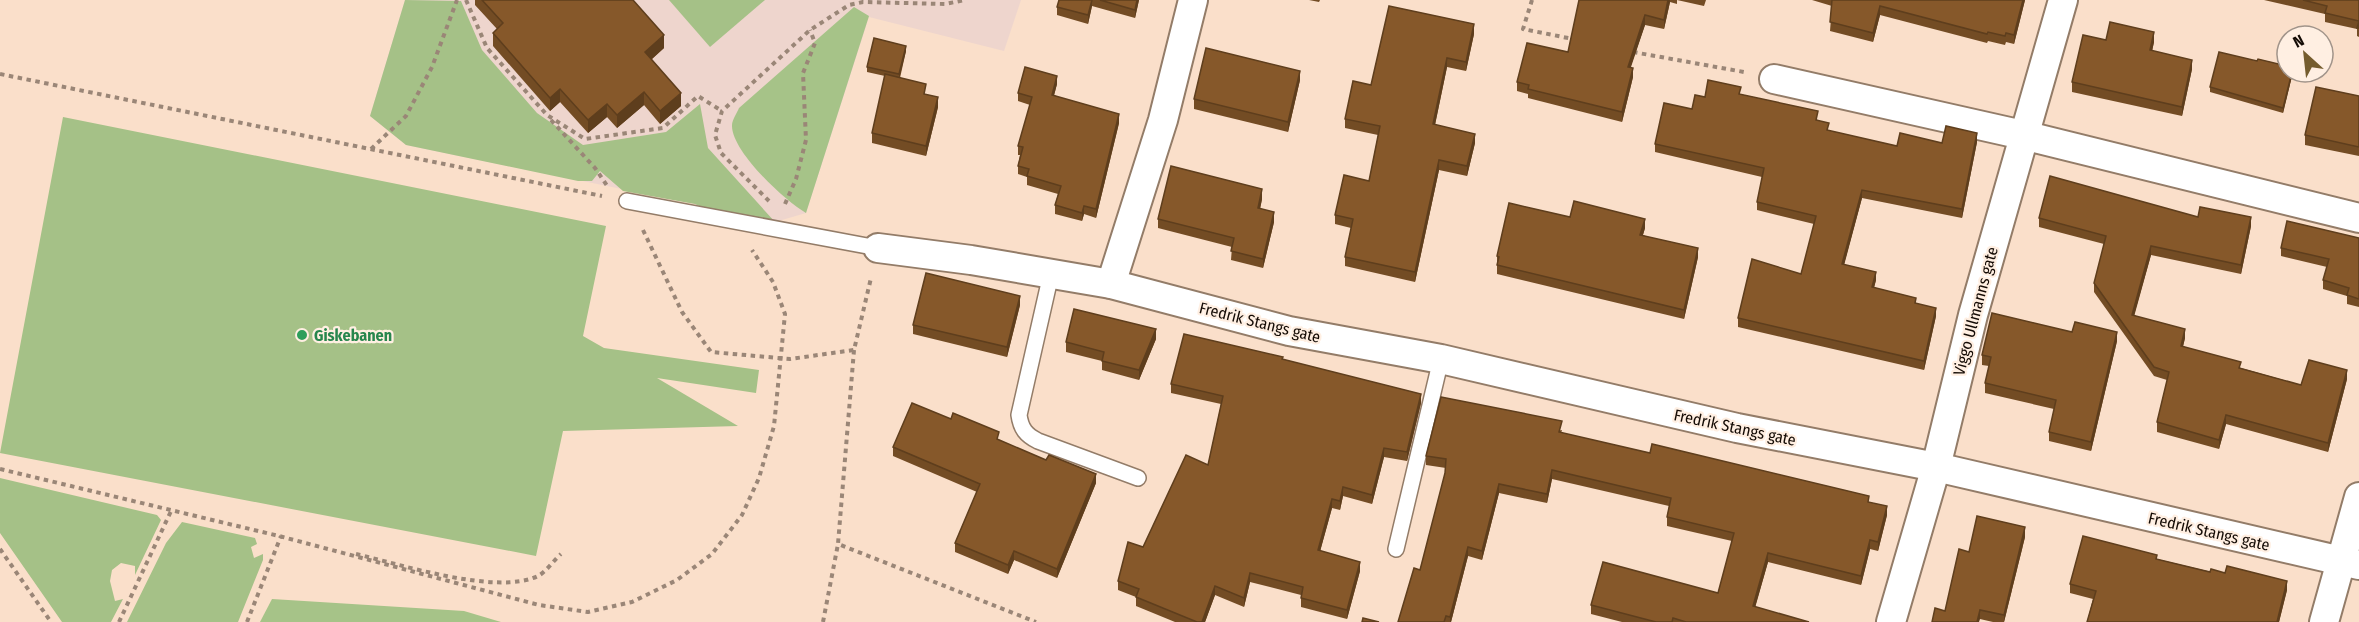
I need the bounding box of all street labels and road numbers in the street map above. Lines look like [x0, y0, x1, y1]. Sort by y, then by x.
street label: Viggo Ullmanns gate [1949, 245, 2002, 378]
street label: Fredrik Stangs gate [1197, 298, 1323, 347]
street label: Fredrik Stangs gate [1672, 405, 1798, 450]
street label: Fredrik Stangs gate [2146, 508, 2272, 555]

